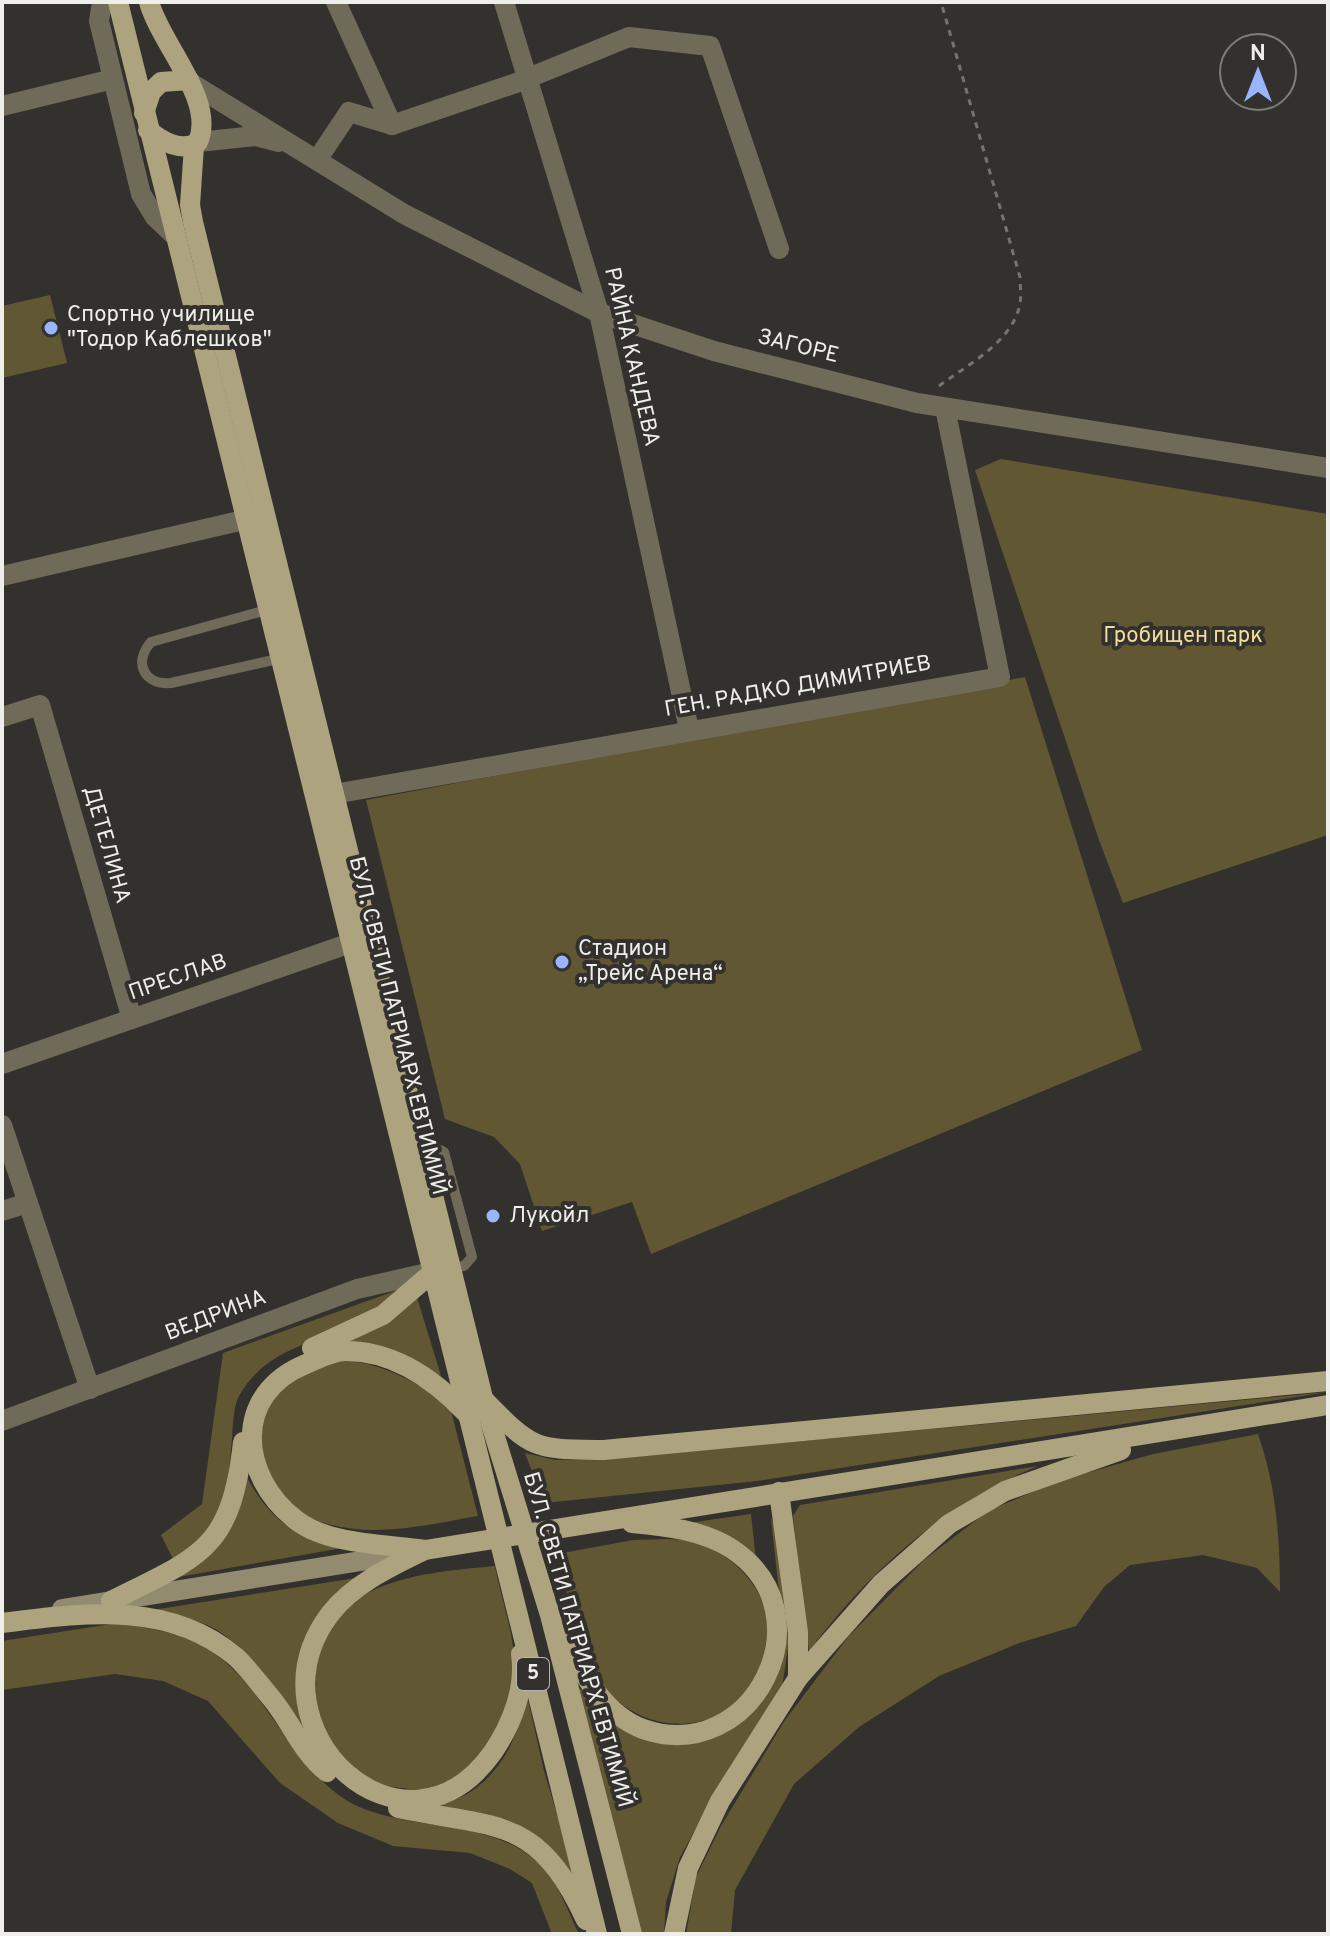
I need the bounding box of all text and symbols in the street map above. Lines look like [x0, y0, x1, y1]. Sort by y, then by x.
north arrow [1218, 32, 1298, 112]
text: N [1250, 41, 1266, 68]
street label: РАЙНА КАНДЕВА [597, 264, 668, 449]
place label: Спортно училище "Тодор Каблешков" [67, 302, 272, 354]
marker: Спортно училище "Тодор Каблешков" [42, 319, 60, 337]
street label: ЗАГОРЕ [755, 324, 841, 370]
park label: Гробищен парк [1103, 623, 1263, 650]
street label: ГЕН. РАДКО ДИМИТРИЕВ [663, 650, 933, 724]
street label: ДЕТЕЛИНА [76, 783, 136, 907]
street label: БУЛ. СВЕТИ ПАТРИАРХ ЕВТИМИЙ [342, 853, 455, 1198]
place label: Стадион „Трейс Арена“ [578, 936, 723, 988]
street label: ПРЕСЛАВ [125, 949, 231, 1007]
marker: Стадион „Трейс Арена“ [553, 953, 571, 971]
place label: Лукойл [509, 1203, 589, 1230]
marker: Лукойл [484, 1207, 502, 1225]
street label: ВЕДРИНА [162, 1284, 270, 1348]
street label: БУЛ. СВЕТИ ПАТРИАРХ ЕВТИМИЙ [516, 1468, 641, 1811]
road number: 5 [517, 1658, 549, 1690]

